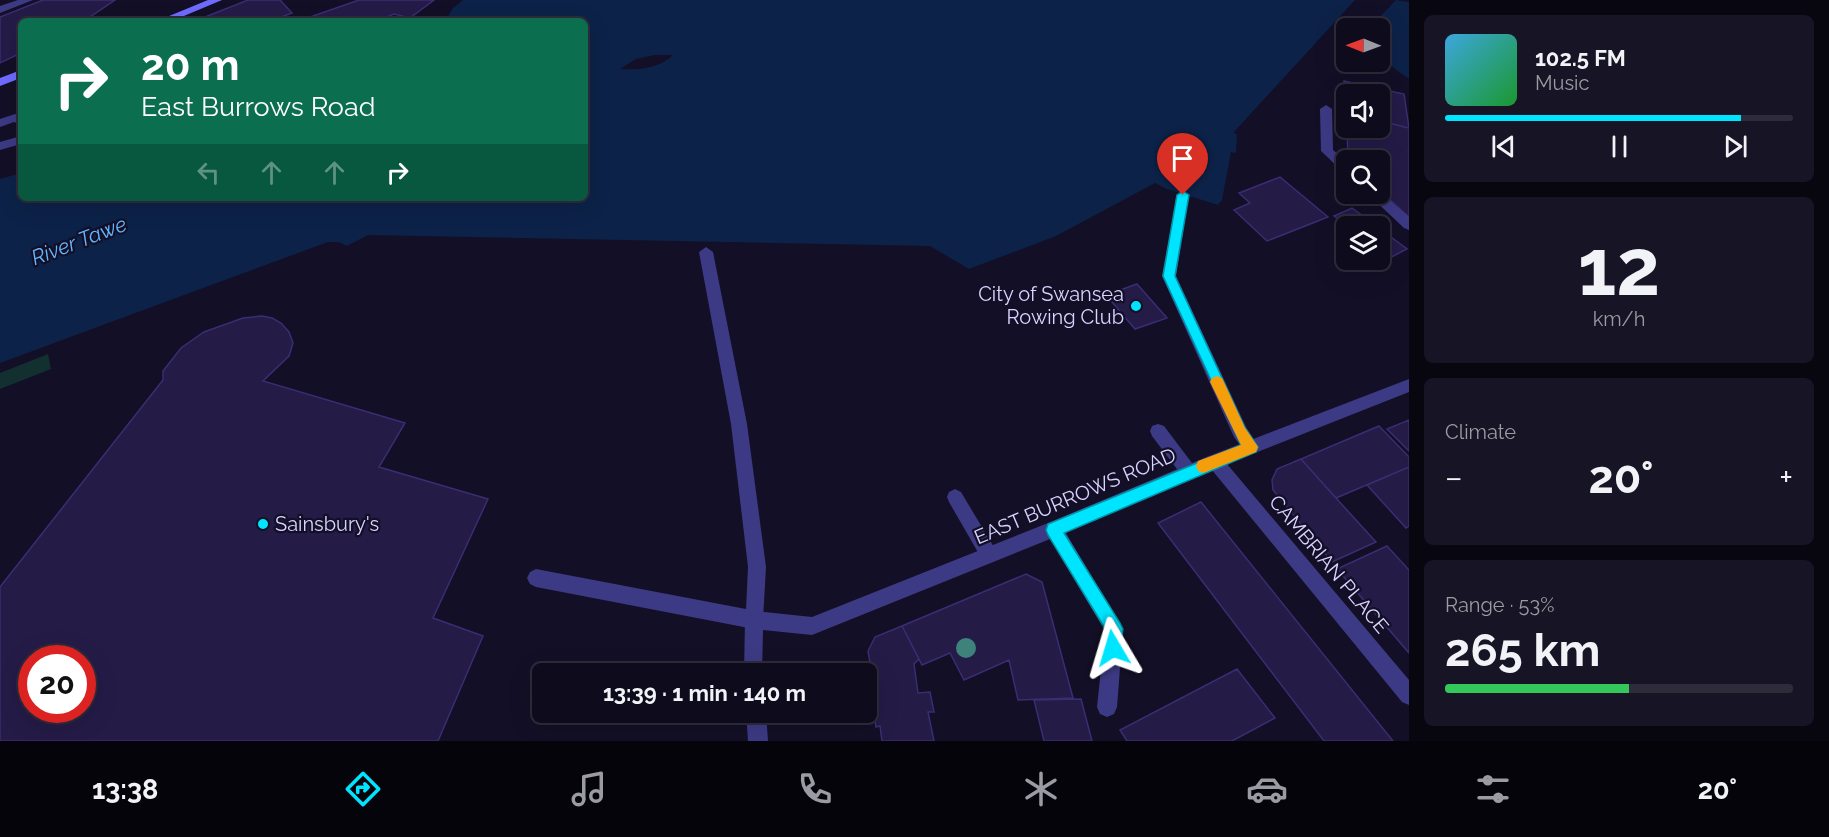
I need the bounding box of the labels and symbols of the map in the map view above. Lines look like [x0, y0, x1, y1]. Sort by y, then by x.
north arrow [1336, 18, 1390, 72]
pin [1157, 133, 1208, 195]
water label: River Tawe [28, 211, 130, 270]
place label: City of Swansea Rowing Club [978, 282, 1124, 329]
marker: City of Swansea Rowing Club [1129, 299, 1143, 313]
street label: EAST BURROWS ROAD [971, 443, 1179, 549]
street label: CAMBRIAN PLACE [1264, 490, 1394, 638]
place label: Sainsbury's [275, 512, 379, 536]
marker: Sainsbury's [256, 517, 270, 531]
position arrow [1081, 616, 1145, 680]
speed limit sign: 20 [18, 645, 96, 723]

